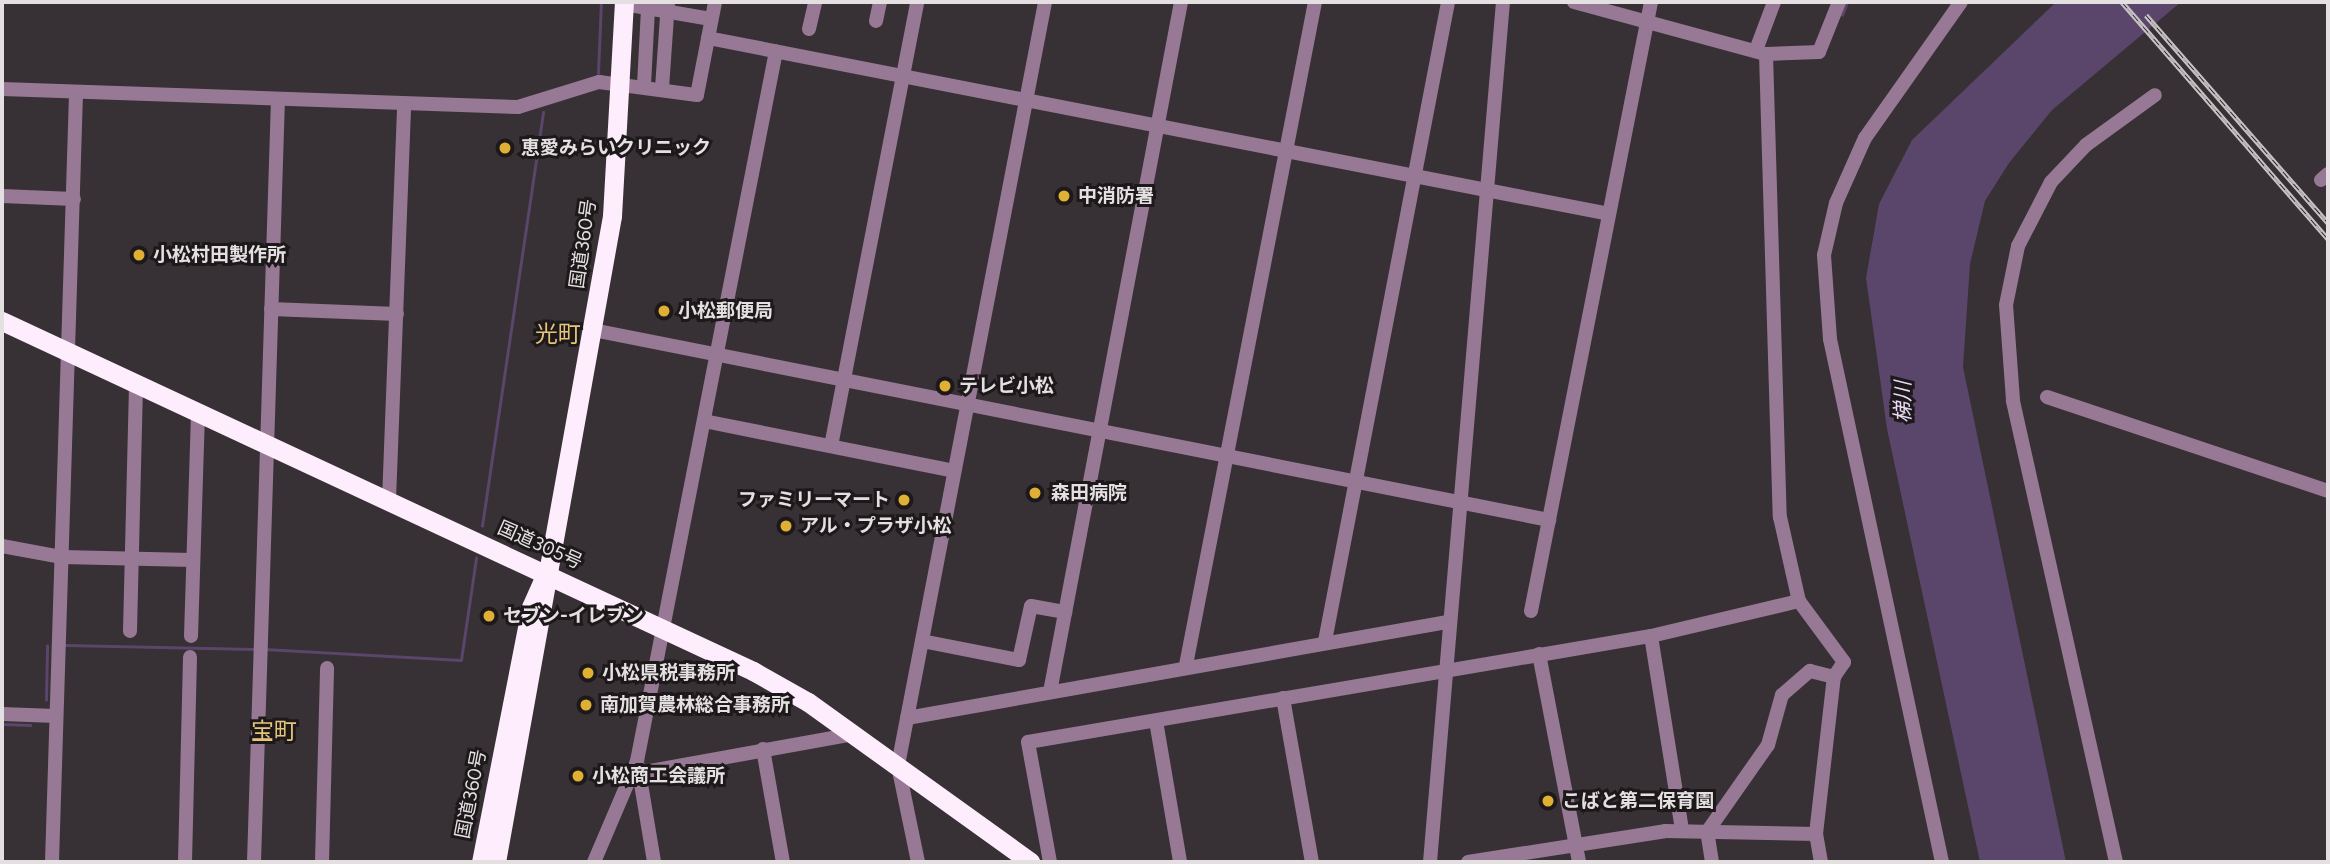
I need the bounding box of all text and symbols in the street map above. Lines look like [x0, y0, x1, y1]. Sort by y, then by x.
place label: 恵愛みらいクリニック [521, 137, 711, 159]
marker: 恵愛みらいクリニック [495, 138, 515, 158]
place label: 中消防署 [1078, 185, 1154, 207]
marker: 中消防署 [1056, 188, 1072, 204]
street label: 国道360号 [565, 198, 601, 290]
place label: 小松村田製作所 [153, 244, 286, 266]
marker: 小松村田製作所 [131, 247, 147, 263]
place label: 小松郵便局 [678, 300, 773, 322]
marker: 小松郵便局 [656, 303, 672, 319]
district label: 光町 [535, 320, 581, 348]
place label: テレビ小松 [959, 375, 1054, 397]
marker: テレビ小松 [937, 378, 953, 394]
water label: 梯川 [1890, 381, 1916, 423]
place label: 森田病院 [1051, 482, 1127, 504]
marker: 森田病院 [1025, 483, 1045, 503]
place label: ファミリーマート [738, 489, 890, 511]
marker: ファミリーマート [896, 492, 912, 508]
place label: アル・プラザ小松 [800, 515, 952, 537]
street label: 国道305号 [494, 516, 586, 574]
marker: アル・プラザ小松 [778, 518, 794, 534]
place label: セブン-イレブン [503, 605, 644, 627]
marker: セブン-イレブン [481, 608, 497, 624]
place label: 小松県税事務所 [602, 662, 735, 684]
marker: 小松県税事務所 [580, 665, 596, 681]
place label: 南加賀農林総合事務所 [600, 694, 790, 716]
marker: 南加賀農林総合事務所 [578, 697, 594, 713]
district label: 宝町 [251, 717, 297, 745]
street label: 国道360号 [451, 748, 491, 840]
place label: 小松商工会議所 [592, 765, 725, 787]
marker: 小松商工会議所 [570, 768, 586, 784]
place label: こばと第二保育園 [1562, 790, 1714, 812]
marker: こばと第二保育園 [1540, 793, 1556, 809]

